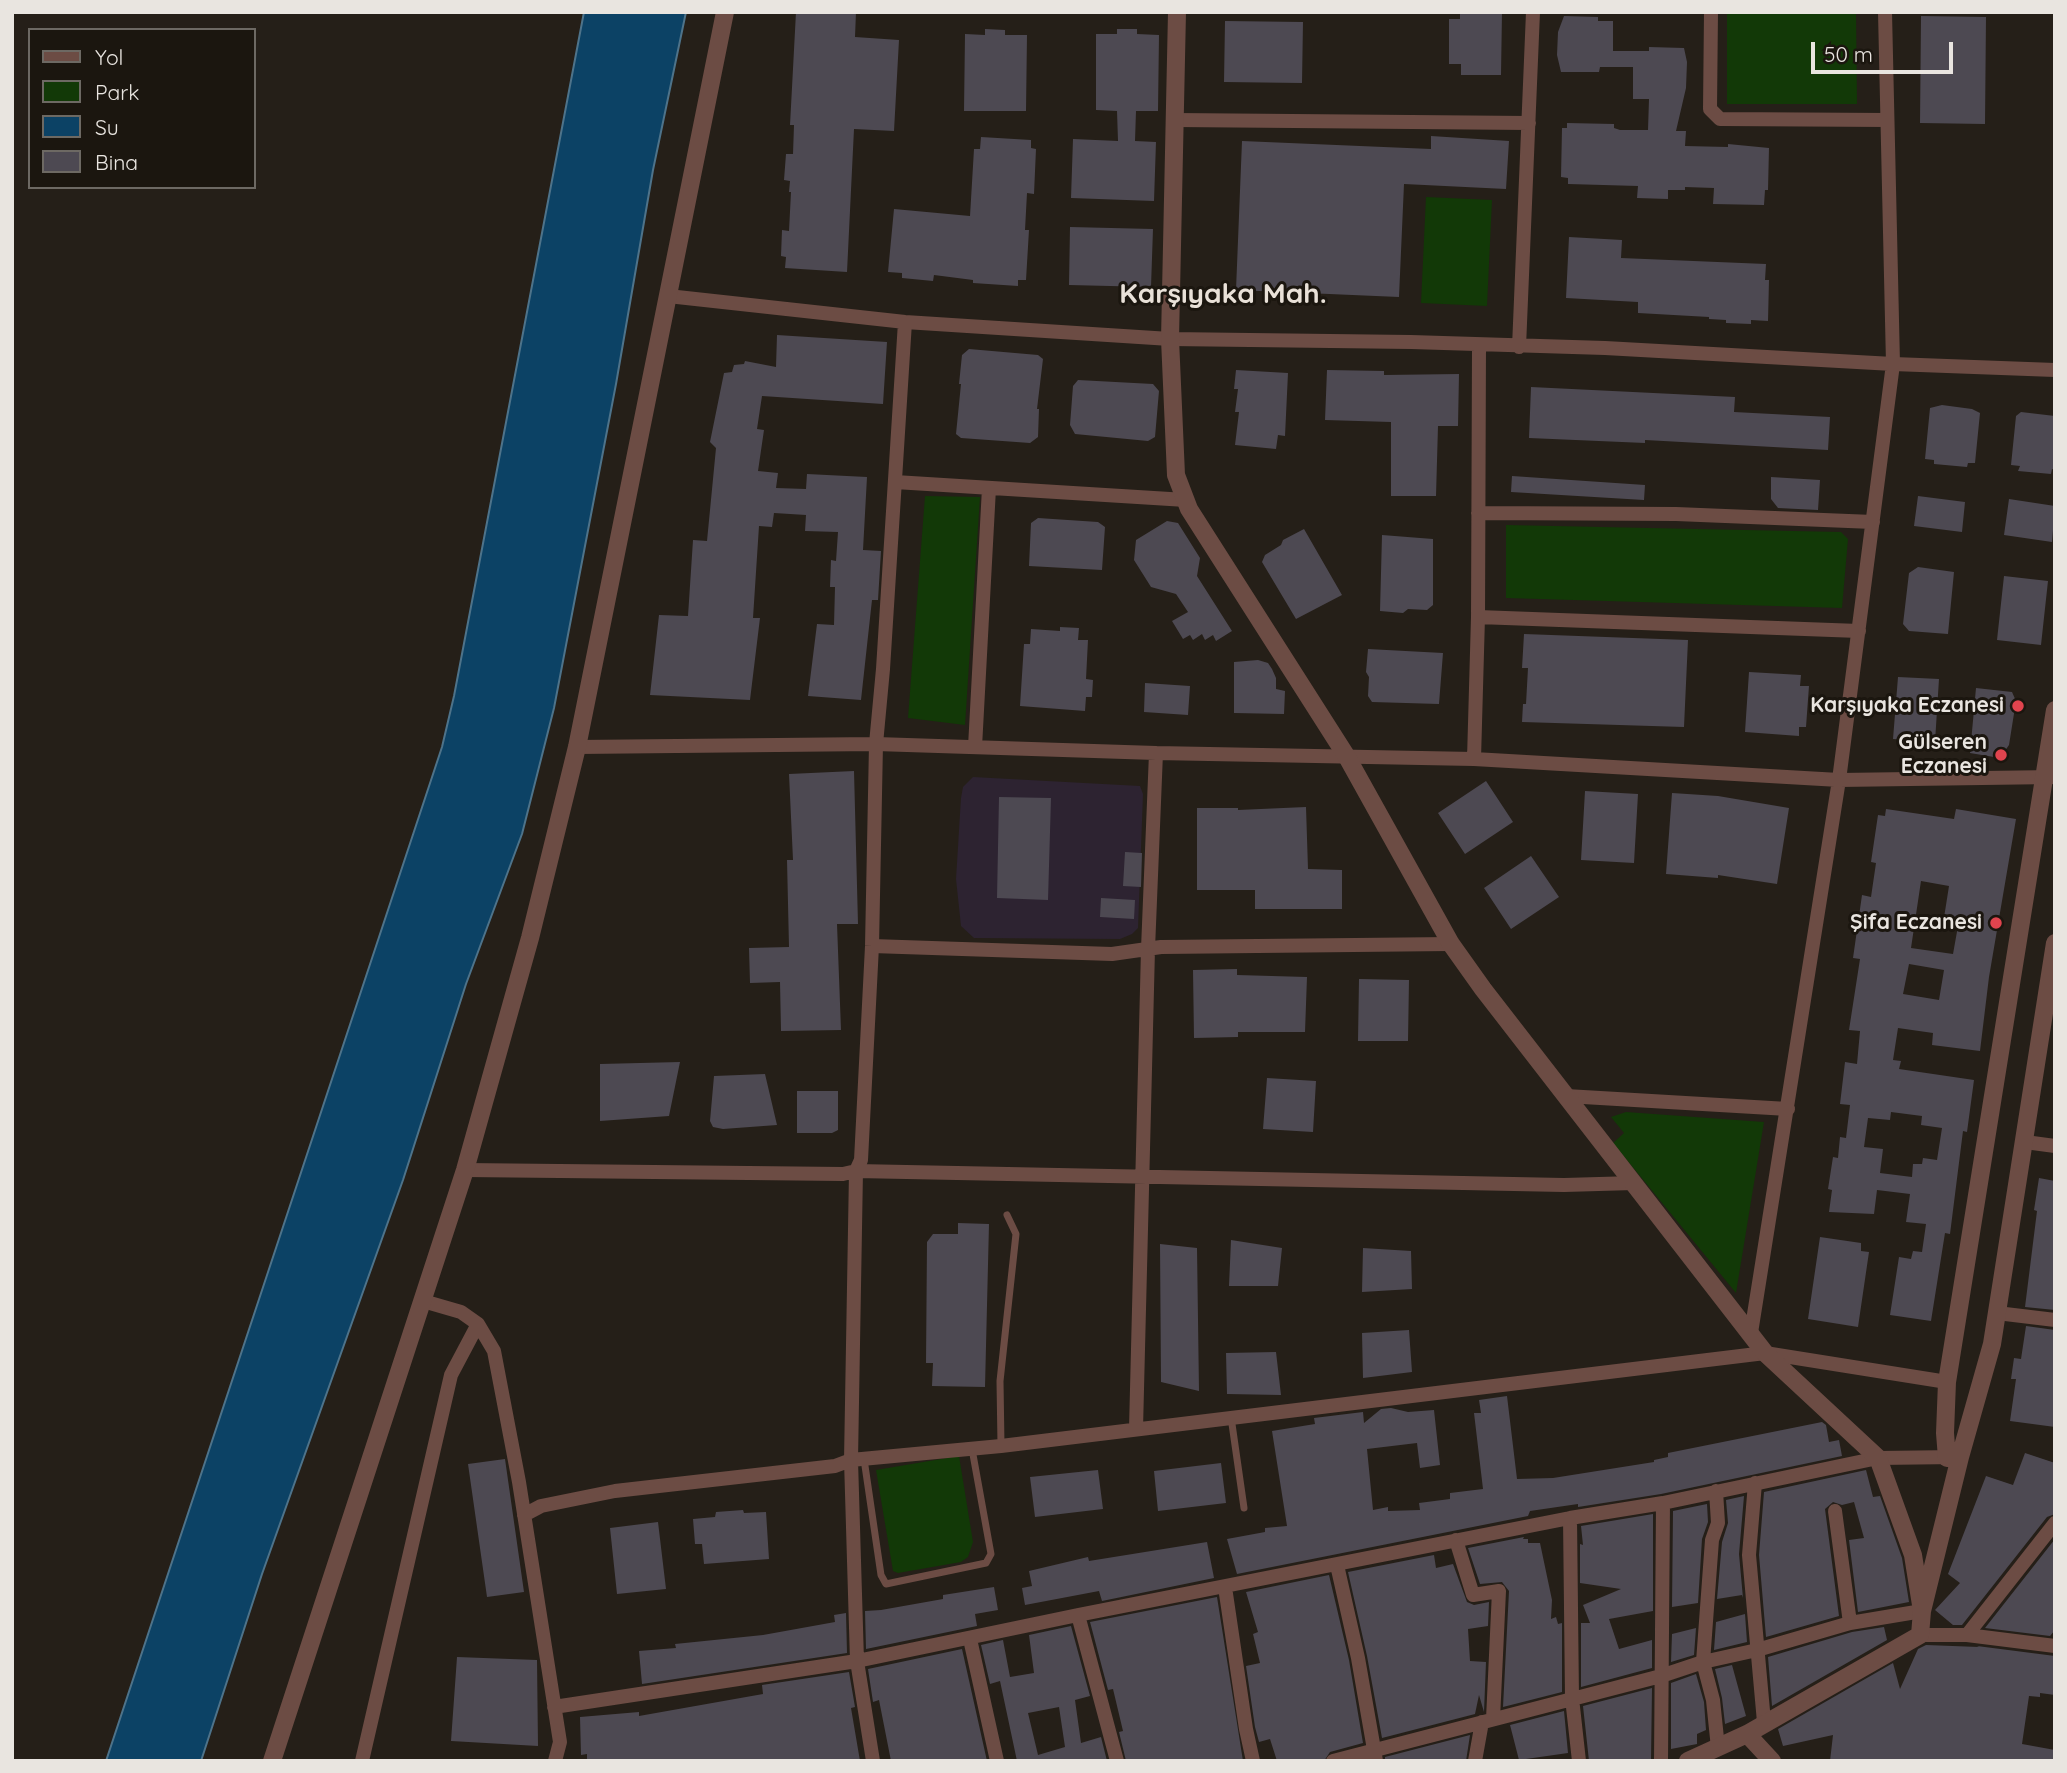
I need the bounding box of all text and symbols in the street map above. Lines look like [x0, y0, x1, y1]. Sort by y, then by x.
legend [28, 28, 256, 189]
scale bar [1815, 28, 1957, 72]
text: 50 m [1824, 41, 1873, 67]
text: Yol [95, 44, 123, 70]
text: Park [95, 79, 139, 105]
text: Su [95, 114, 119, 140]
text: Bina [95, 149, 138, 175]
district label: Karşıyaka Mah. [1119, 278, 1327, 312]
place label: Karşıyaka Eczanesi [1810, 693, 2004, 719]
marker: Karşıyaka Eczanesi [2010, 698, 2026, 714]
place label: Gülseren Eczanesi [1898, 730, 1987, 780]
marker: Gülseren Eczanesi [1993, 747, 2009, 763]
place label: Şifa Eczanesi [1850, 910, 1982, 936]
marker: Şifa Eczanesi [1988, 915, 2004, 931]

